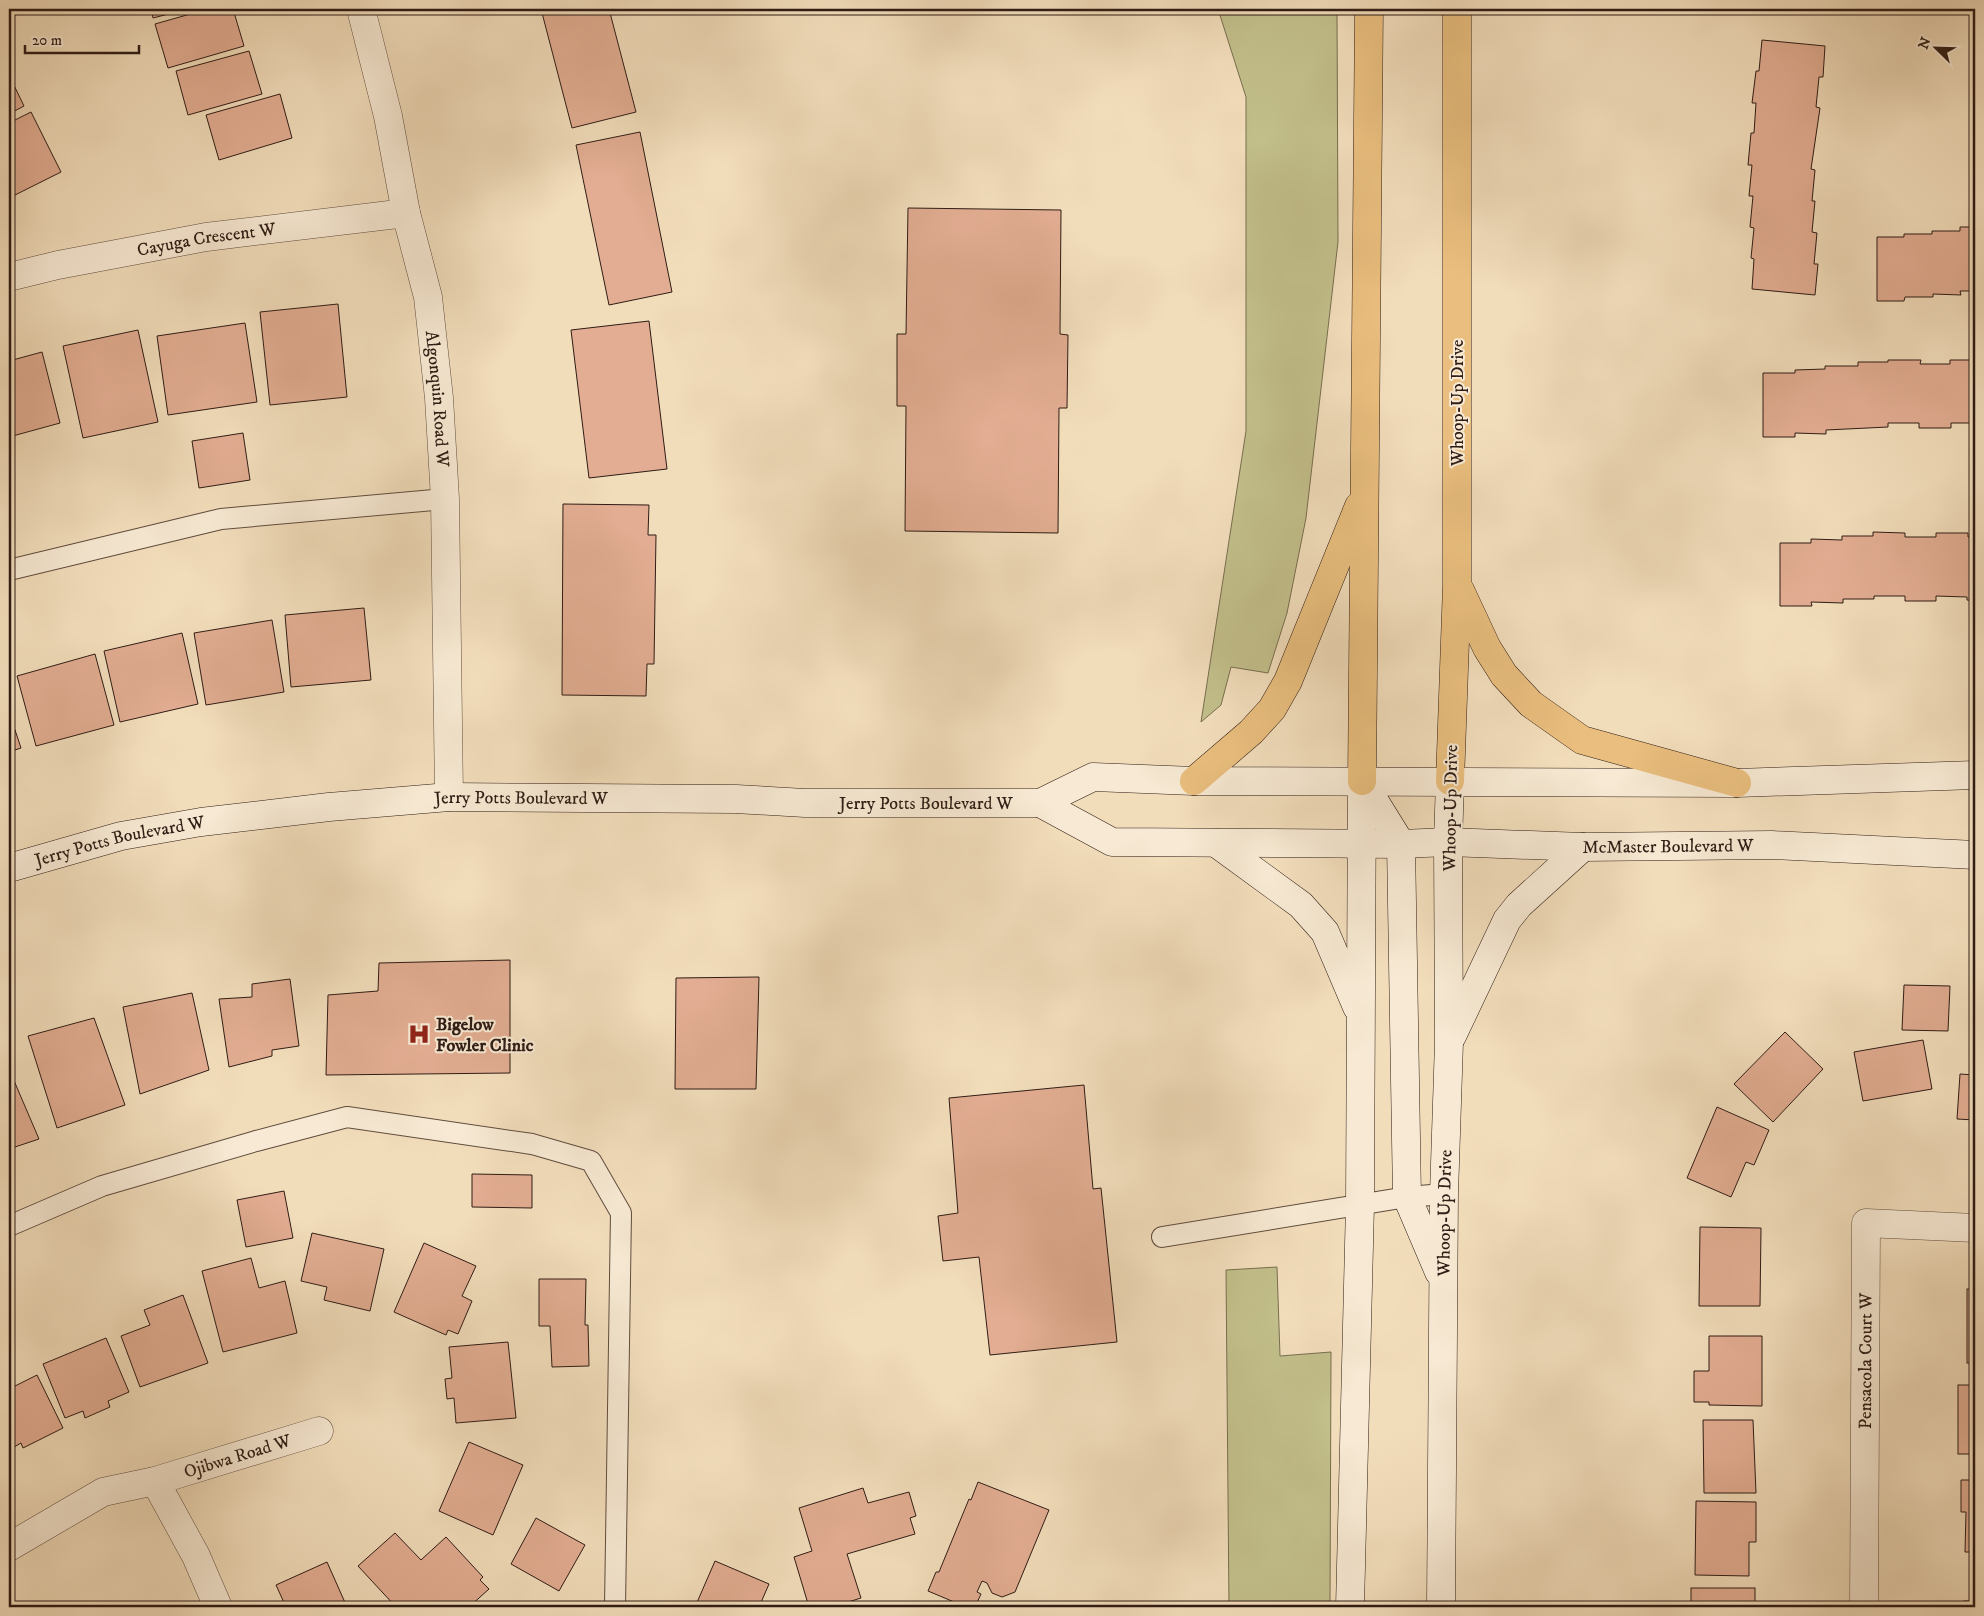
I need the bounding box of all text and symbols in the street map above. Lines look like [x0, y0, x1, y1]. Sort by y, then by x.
scale bar [25, 22, 139, 54]
north arrow [1912, 22, 1962, 72]
text: 20 m [32, 31, 62, 50]
text: N [1914, 34, 1936, 52]
street label: Cayuga Crescent W [135, 219, 277, 262]
street label: Algonquin Road W [420, 329, 453, 468]
street label: Whoop-Up Drive [1447, 340, 1469, 467]
street label: Whoop-Up Drive [1439, 744, 1463, 873]
street label: Jerry Potts Boulevard W [431, 787, 608, 810]
street label: Jerry Potts Boulevard W [837, 793, 1013, 815]
street label: Jerry Potts Boulevard W [30, 812, 207, 873]
street label: McMaster Boulevard W [1582, 835, 1754, 859]
place label: Bigelow Fowler Clinic [436, 1014, 534, 1057]
hospital icon: Bigelow Fowler Clinic [406, 1021, 432, 1047]
street label: Whoop-Up Drive [1433, 1149, 1457, 1278]
street label: Pensacola Court W [1855, 1292, 1878, 1429]
street label: Ojibwa Road W [181, 1430, 294, 1484]

